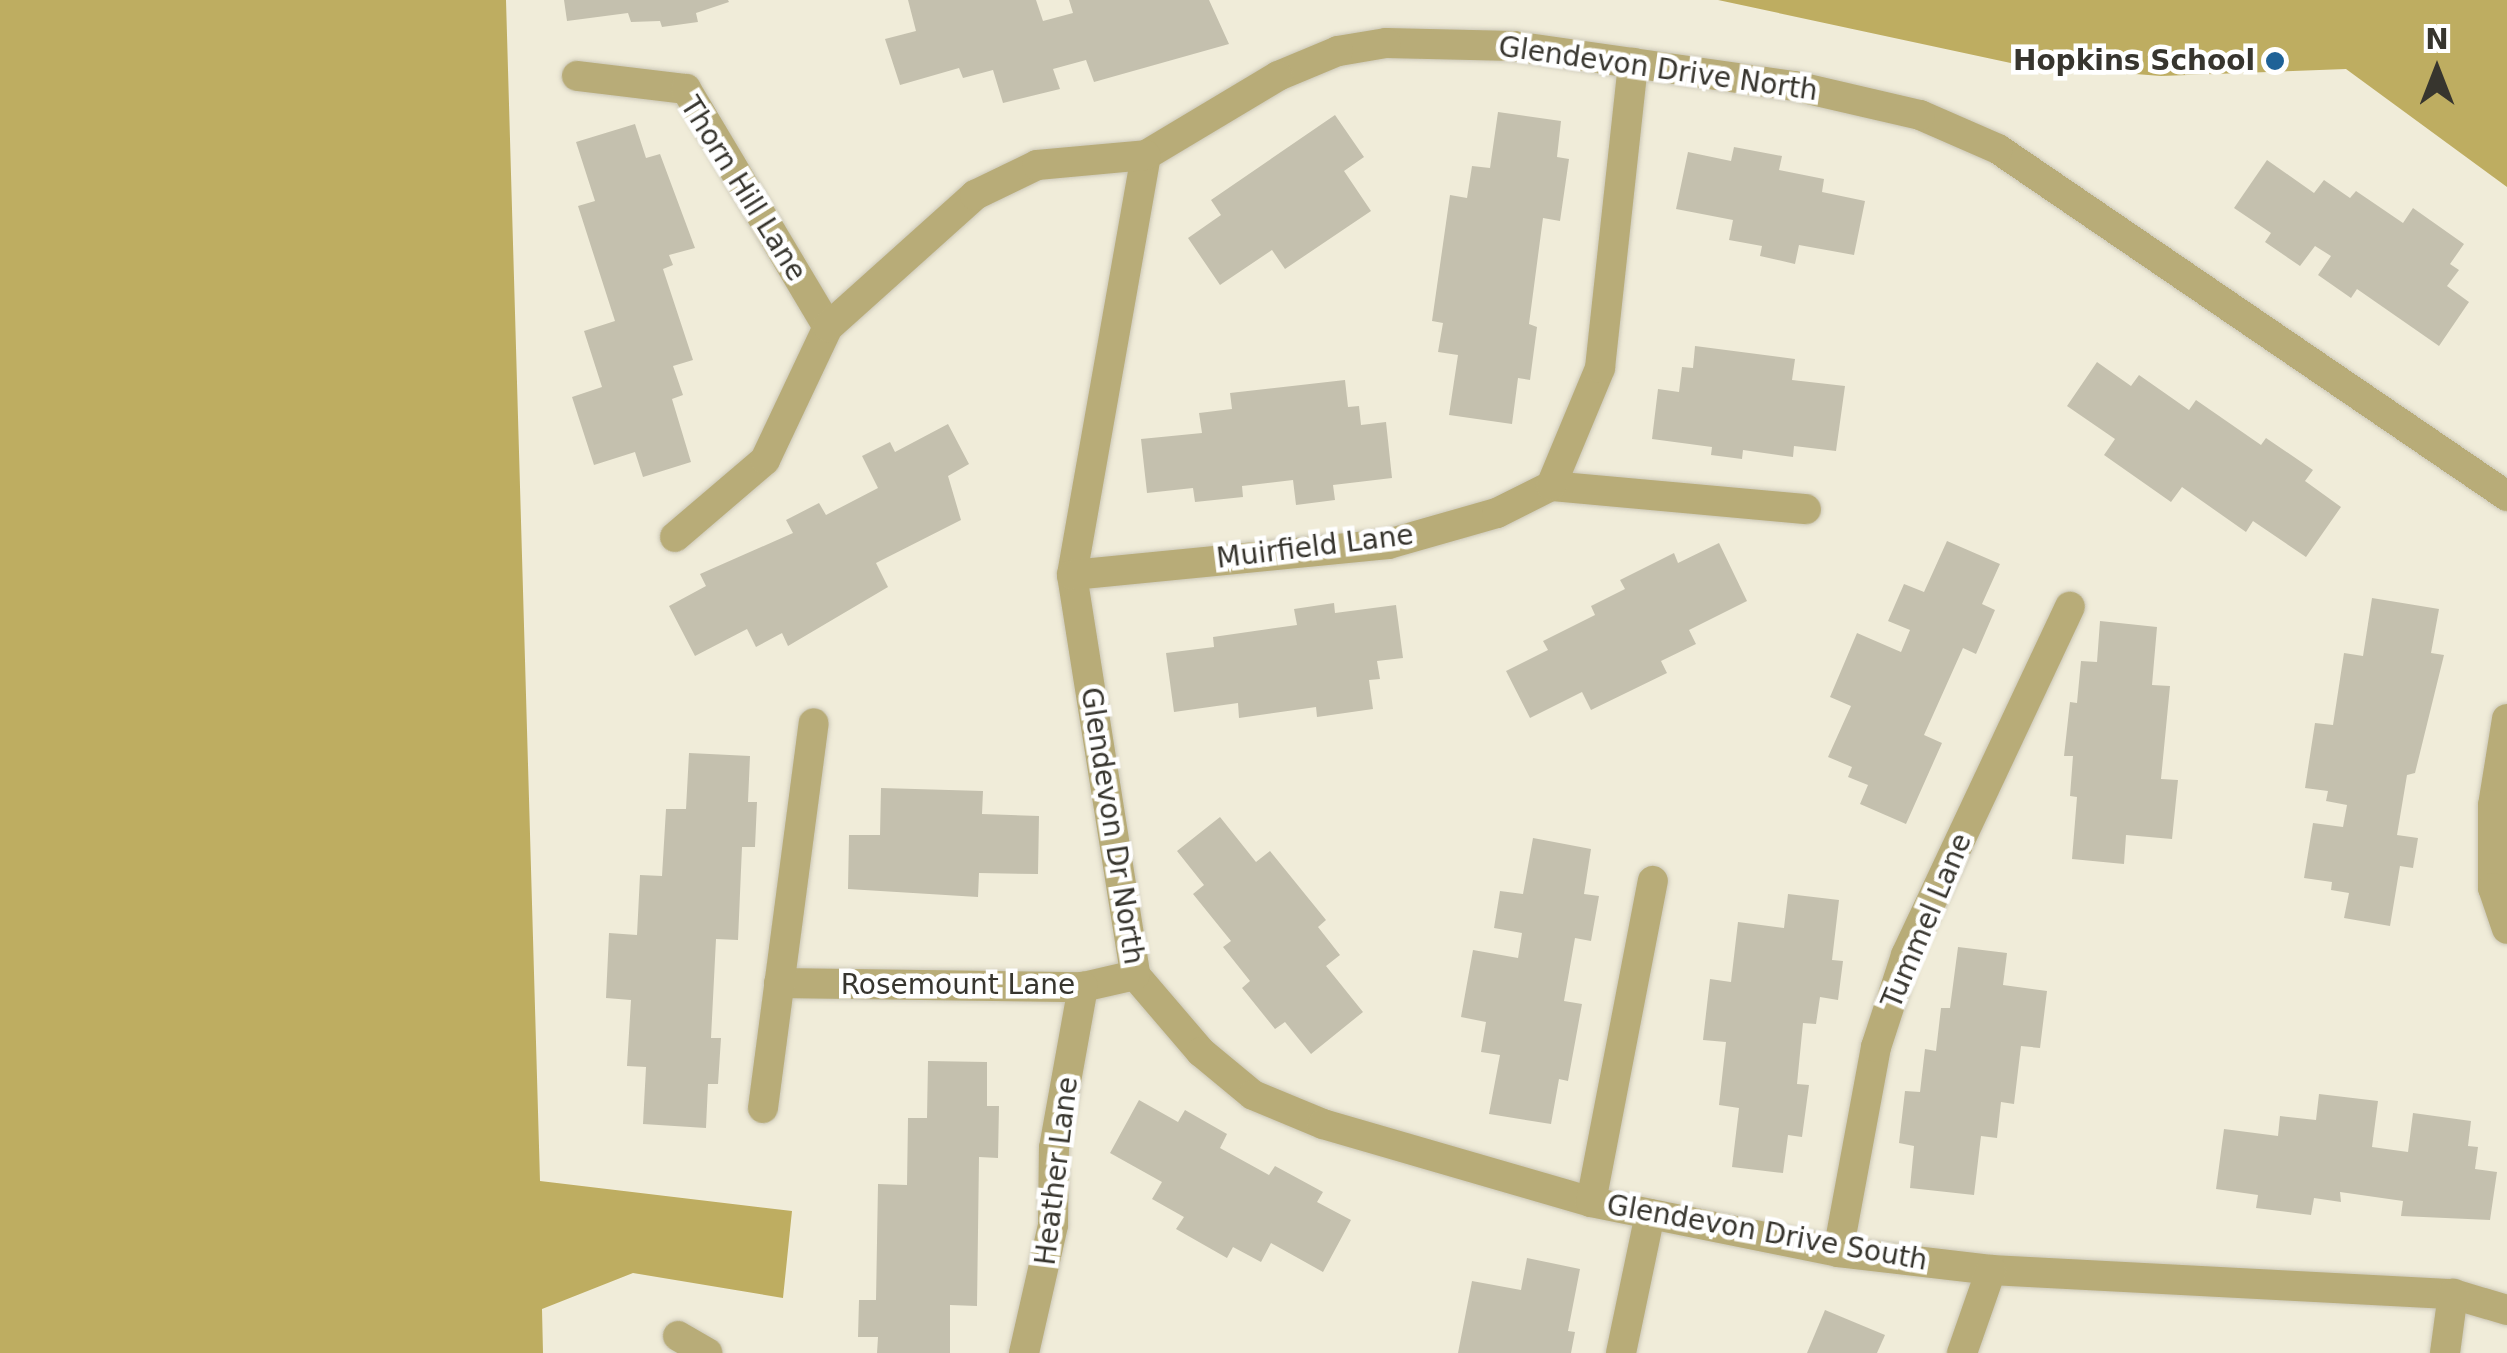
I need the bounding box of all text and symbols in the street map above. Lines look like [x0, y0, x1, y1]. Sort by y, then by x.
north arrow [2387, 20, 2487, 120]
text: N [2425, 23, 2449, 56]
street label: Glendevon Drive North [1496, 30, 1820, 108]
place label: Hopkins School [2013, 44, 2255, 78]
marker: Hopkins School [2264, 50, 2286, 72]
street label: Thorn Hill Lane [673, 91, 813, 287]
street label: Muirfield Lane [1215, 518, 1415, 576]
street label: Glendevon Dr North [1073, 685, 1151, 967]
street label: Tummel Lane [1875, 828, 1979, 1014]
street label: Rosemount Lane [841, 968, 1075, 1002]
street label: Heather Lane [1029, 1075, 1085, 1267]
street label: Glendevon Drive South [1604, 1188, 1930, 1278]

